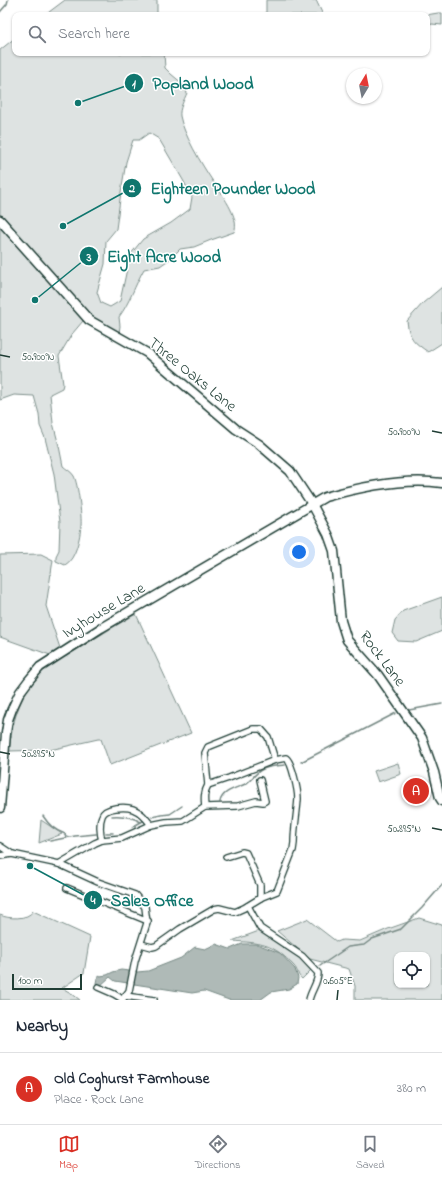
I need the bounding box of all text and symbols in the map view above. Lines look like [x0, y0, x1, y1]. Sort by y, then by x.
search box [12, 12, 430, 56]
icon: search [26, 23, 48, 45]
text: Search here [58, 23, 130, 45]
north arrow [346, 68, 382, 104]
callout: Popland Wood [124, 69, 261, 98]
text: Popland Wood [152, 72, 254, 97]
text: 1 [132, 76, 136, 94]
callout: Eighteen Pounder Wood [122, 174, 323, 203]
text: Eighteen Pounder Wood [151, 177, 316, 204]
text: 2 [128, 180, 135, 198]
callout: Eight Acre Wood [79, 242, 229, 271]
text: Eight Acre Wood [107, 245, 221, 272]
text: 3 [86, 249, 92, 267]
street label: Three Oaks Lane [142, 332, 242, 419]
text: 50.900°N [21, 350, 55, 365]
text: 50.900°N [387, 425, 421, 440]
your location [289, 542, 309, 562]
street label: Ivyhouse Lane [58, 576, 151, 645]
street label: Rock Lane [353, 626, 412, 693]
text: 50.895°N [21, 747, 55, 762]
pin: A [403, 776, 429, 806]
text: 50.895°N [387, 822, 421, 837]
callout: Sales Office [83, 885, 202, 914]
text: Sales Office [111, 889, 195, 914]
text: 4 [90, 892, 96, 910]
map controls [394, 952, 430, 988]
button: locate [394, 952, 430, 988]
scale bar [12, 972, 82, 991]
text: 100 m [18, 973, 42, 989]
text: 0.605°E [323, 974, 353, 989]
text: Nearby [16, 1014, 68, 1039]
text: Old Coghurst Farmhouse [54, 1068, 209, 1090]
text: A [25, 1079, 33, 1098]
text: 380 m [397, 1079, 426, 1098]
text: Place · Rock Lane [54, 1090, 144, 1109]
tab: Map [58, 1133, 80, 1173]
tab: Directions [195, 1133, 240, 1173]
tab: Saved [356, 1133, 384, 1173]

